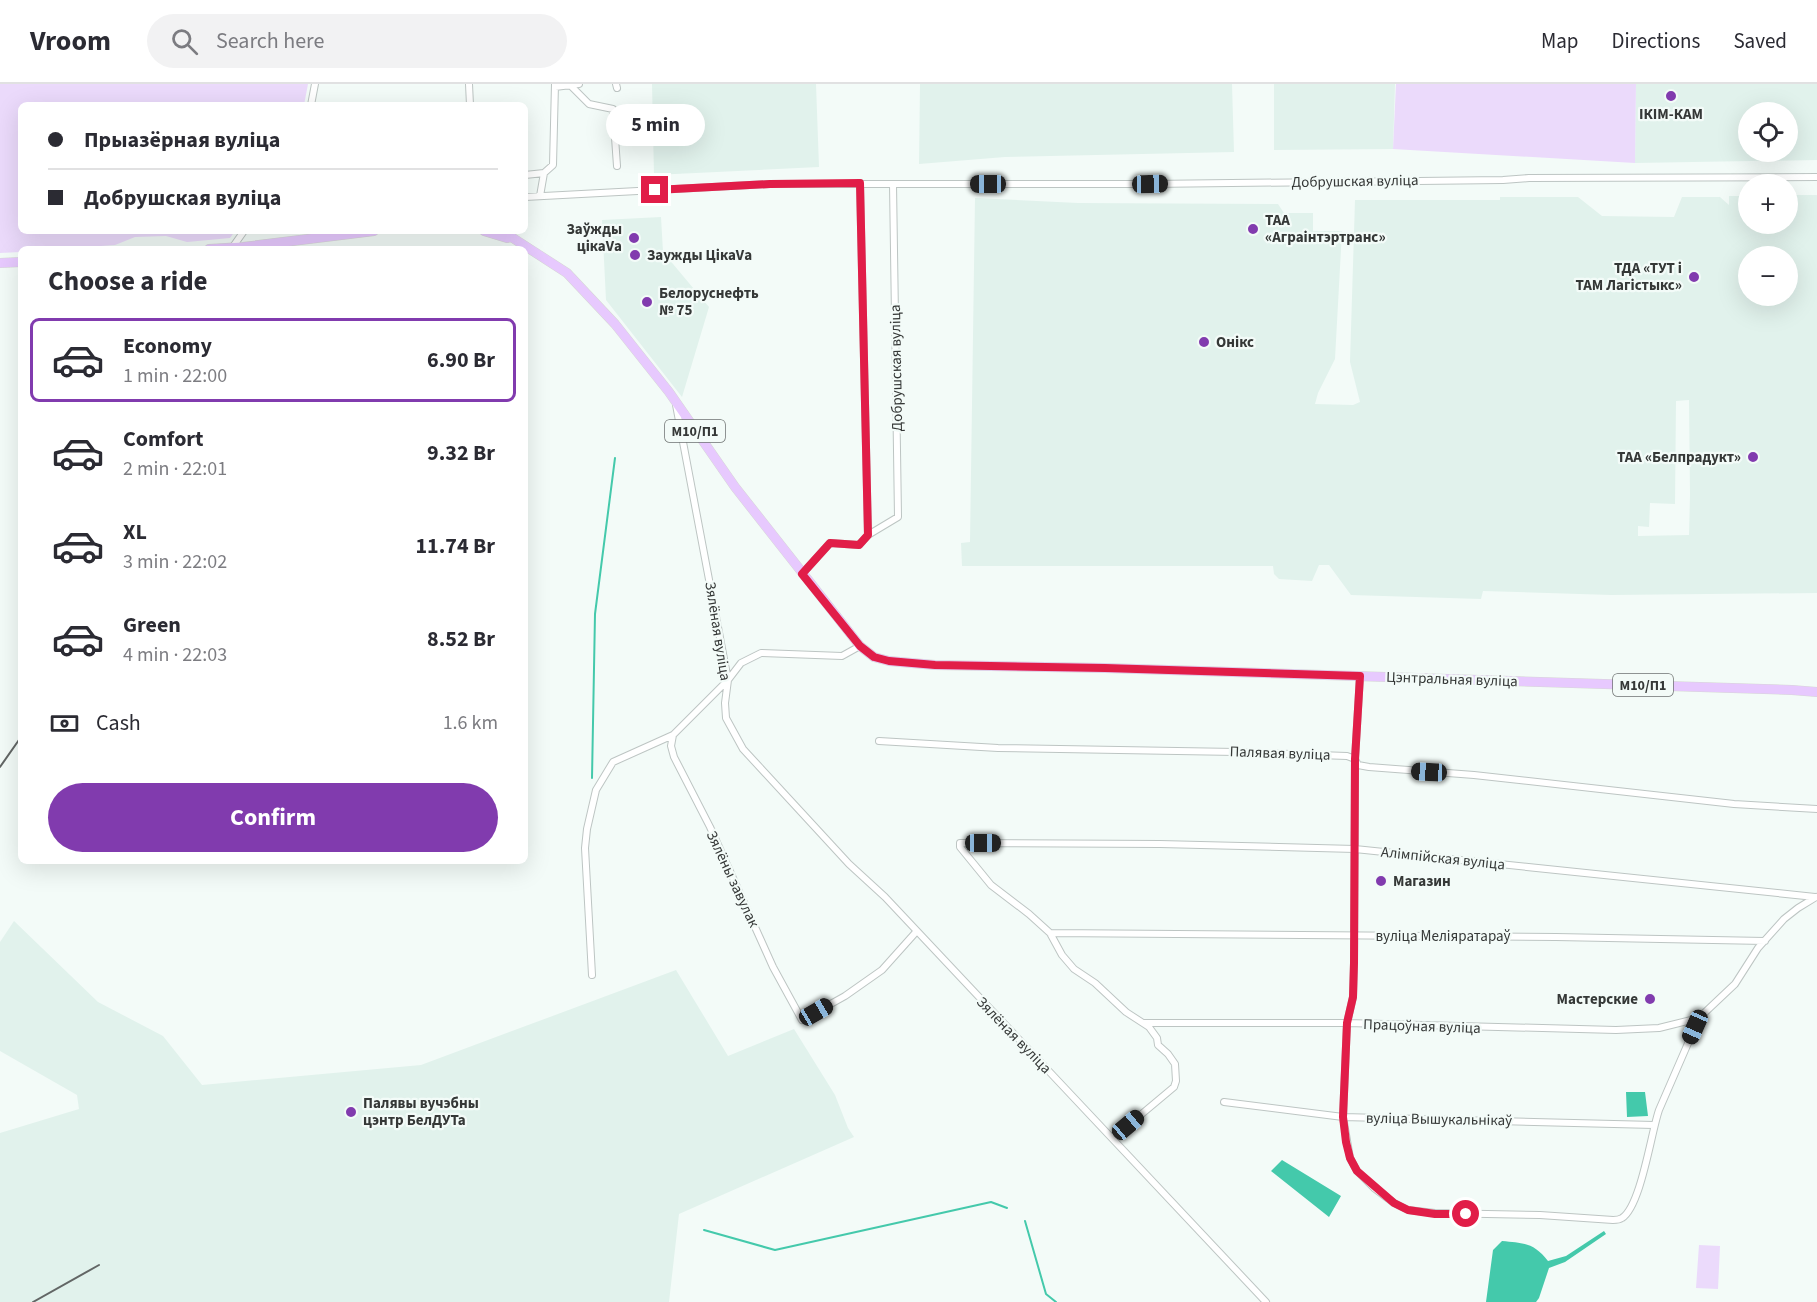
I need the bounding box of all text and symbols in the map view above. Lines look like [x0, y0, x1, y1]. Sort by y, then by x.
search box [147, 14, 567, 68]
text: Vroom [30, 21, 111, 61]
icon: search [168, 25, 201, 58]
text: Search here [216, 25, 324, 57]
text: Map [1541, 26, 1579, 56]
text: Directions [1612, 26, 1700, 56]
text: Saved [1733, 26, 1787, 56]
marker: ІКІМ-КАМ [1664, 89, 1678, 103]
map controls [1738, 102, 1798, 306]
button: locate [1738, 102, 1798, 162]
callout: 5 min [606, 103, 704, 145]
place label: ІКІМ-КАМ [1639, 104, 1703, 125]
text: 5 min [631, 111, 680, 139]
text: Прыазёрная вуліца [84, 124, 280, 156]
street label: Добрушская вуліца [1291, 170, 1419, 193]
button: + [1738, 174, 1798, 234]
car [970, 175, 1006, 193]
car [1132, 175, 1168, 193]
route end [641, 176, 668, 203]
text: Добрушская вуліца [84, 182, 281, 214]
place label: ТАА «Аграінтэртранс» [1265, 210, 1386, 248]
place label: Заўжды цікаVа [567, 219, 622, 257]
marker: ТАА «Аграінтэртранс» [1246, 222, 1260, 236]
marker: Заўжды цікаVа [627, 231, 641, 245]
place label: Заужды ЦікаVа [647, 245, 752, 266]
button: − [1738, 246, 1798, 306]
marker: Заужды ЦікаVа [628, 248, 642, 262]
place label: ТДА «ТУТ і ТАМ Лагістыкс» [1576, 258, 1682, 296]
text: Choose a ride [48, 262, 208, 301]
marker: ТДА «ТУТ і ТАМ Лагістыкс» [1687, 270, 1701, 284]
place label: Белоруснефть № 75 [659, 283, 759, 321]
marker: Белоруснефть № 75 [640, 295, 654, 309]
street label: Добрушская вуліца [885, 304, 908, 432]
text: Economy [123, 330, 212, 362]
place label: Онікс [1216, 332, 1254, 353]
icon: car [51, 333, 105, 387]
marker: Онікс [1197, 335, 1211, 349]
text: 6.90 Br [427, 344, 495, 376]
text: 1 min · 22:00 [123, 362, 227, 390]
road number: М10/П1 [665, 420, 725, 442]
text: Comfort [123, 423, 204, 455]
icon: car [51, 426, 105, 480]
text: 9.32 Br [427, 437, 495, 469]
place label: ТАА «Белпрадукт» [1617, 447, 1741, 468]
marker: ТАА «Белпрадукт» [1746, 450, 1760, 464]
text: 2 min · 22:01 [123, 455, 227, 483]
text: XL [123, 516, 147, 548]
icon: car [51, 519, 105, 573]
text: 11.74 Br [415, 530, 495, 562]
text: 3 min · 22:02 [123, 548, 227, 576]
street label: Зялёная вуліца [699, 580, 736, 682]
text: Green [123, 609, 181, 641]
icon: car [51, 612, 105, 666]
text: 8.52 Br [427, 623, 495, 655]
text: 4 min · 22:03 [123, 641, 227, 669]
street label: Цэнтральная вуліца [1386, 667, 1518, 692]
road number: М10/П1 [1613, 674, 1673, 696]
icon: cash [48, 707, 81, 740]
text: Cash [96, 707, 141, 739]
text: 1.6 km [443, 709, 498, 737]
street label: Палявая вуліца [1229, 741, 1331, 766]
car [1411, 762, 1447, 782]
button: Confirm [48, 783, 498, 852]
street label: Зялёны завулак [701, 827, 764, 932]
car [965, 834, 1001, 852]
street label: Алімпійская вуліца [1380, 842, 1506, 875]
place label: Магазин [1393, 871, 1451, 892]
marker: Магазин [1374, 874, 1388, 888]
street label: вуліца Меліяратараў [1375, 926, 1511, 947]
place label: Мастерские [1557, 989, 1638, 1010]
street label: Зялёная вуліца [971, 992, 1056, 1079]
marker: Мастерские [1643, 992, 1657, 1006]
car [796, 995, 836, 1029]
car [1679, 1007, 1711, 1047]
street label: Працоўная вуліца [1363, 1014, 1481, 1039]
place label: Палявы вучэбны цэнтр БелДУТа [363, 1093, 479, 1131]
marker: Палявы вучэбны цэнтр БелДУТа [344, 1105, 358, 1119]
car [1108, 1107, 1148, 1143]
street label: вуліца Вышукальнікаў [1366, 1108, 1512, 1131]
route start [1452, 1200, 1479, 1227]

